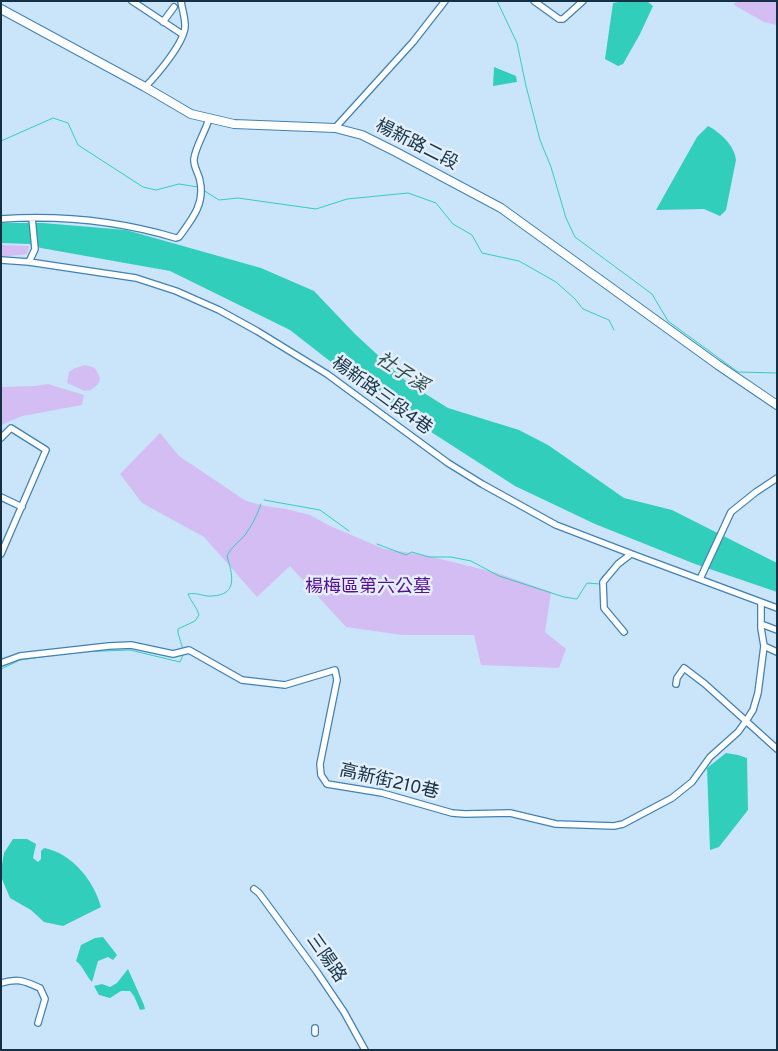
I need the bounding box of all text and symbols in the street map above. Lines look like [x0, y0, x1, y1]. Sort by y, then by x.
street label: 楊新路二段 [371, 116, 461, 176]
water label: 社子溪 [371, 349, 431, 399]
street label: 楊新路三段4巷 [326, 353, 436, 441]
park label: 楊梅區第六公墓 [305, 577, 431, 599]
street label: 高新街210巷 [337, 761, 441, 805]
street label: 三陽路 [301, 931, 349, 987]

